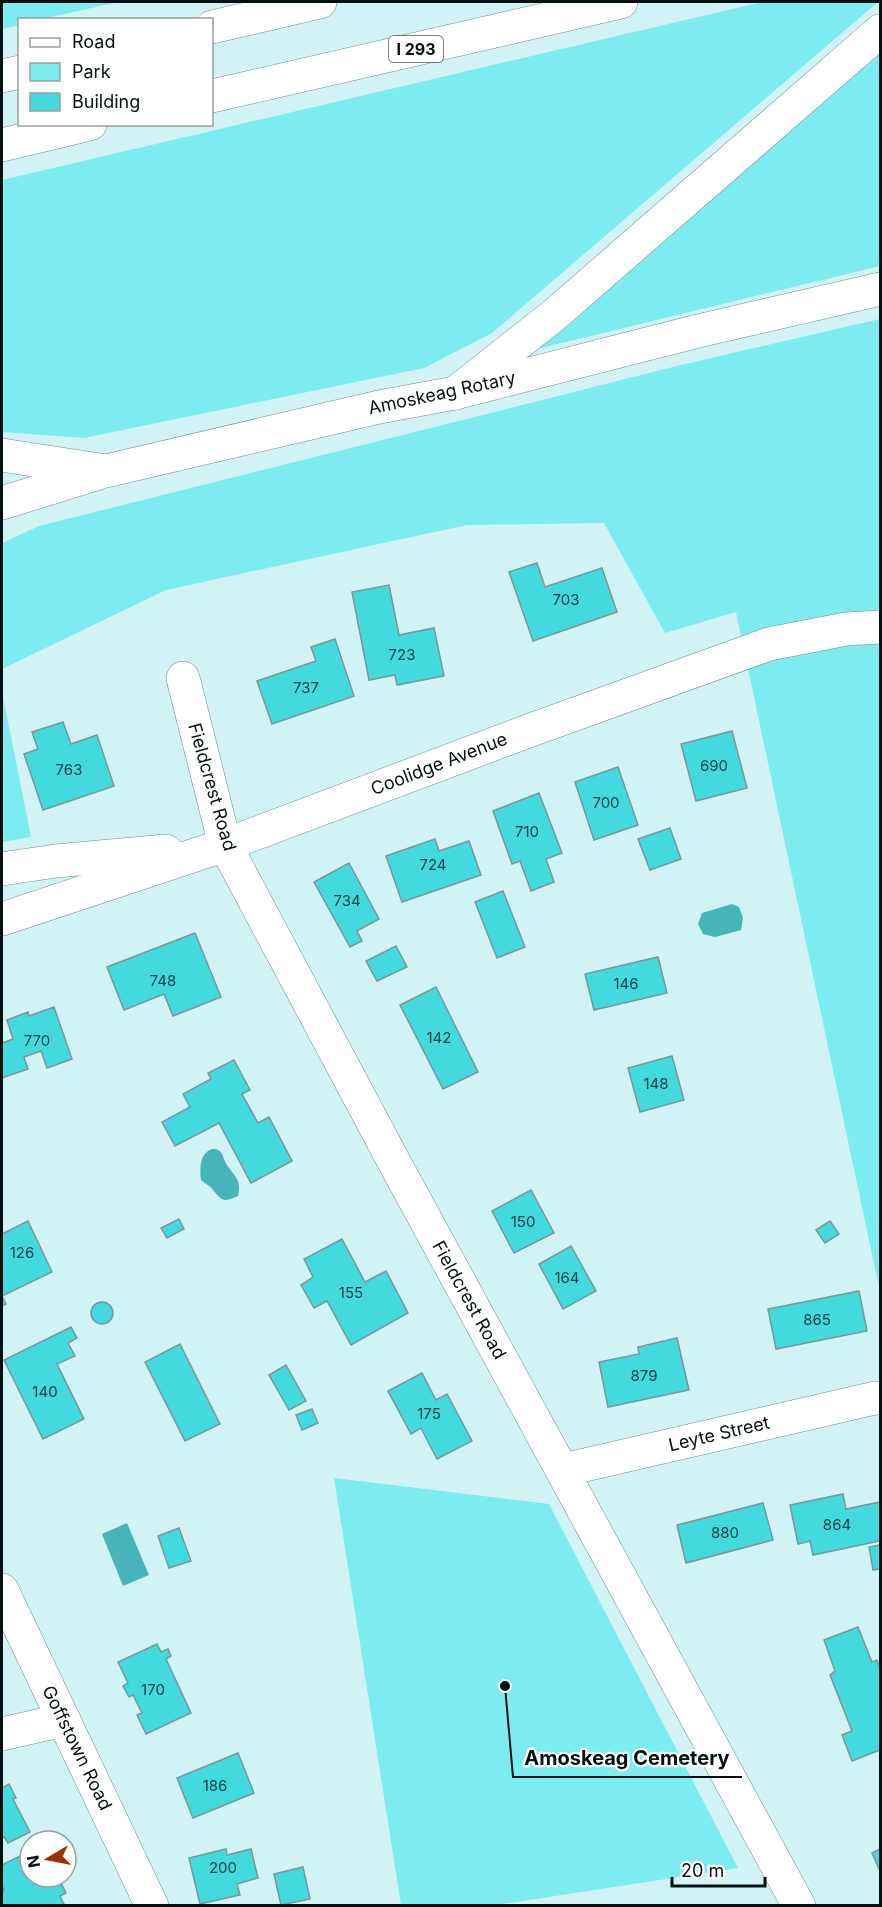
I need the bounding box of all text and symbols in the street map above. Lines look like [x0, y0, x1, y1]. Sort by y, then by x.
legend [18, 18, 213, 126]
text: Road [72, 31, 115, 52]
road number: I 293 [389, 36, 443, 62]
text: Park [72, 61, 111, 82]
text: Building [72, 91, 140, 112]
street label: Amoskeag Rotary [366, 367, 518, 418]
house number: 703 [553, 590, 579, 609]
house number: 723 [389, 645, 415, 664]
house number: 737 [293, 678, 319, 697]
street label: Fieldcrest Road [184, 721, 241, 853]
street label: Coolidge Avenue [368, 728, 510, 799]
house number: 690 [700, 756, 728, 775]
house number: 763 [56, 760, 82, 779]
house number: 700 [592, 793, 620, 812]
house number: 710 [515, 822, 539, 841]
house number: 724 [419, 855, 447, 874]
house number: 734 [333, 891, 361, 910]
house number: 748 [150, 971, 176, 990]
house number: 146 [613, 974, 639, 993]
house number: 142 [427, 1028, 451, 1047]
house number: 770 [24, 1031, 50, 1050]
house number: 148 [643, 1074, 669, 1093]
house number: 150 [511, 1212, 535, 1231]
street label: Fieldcrest Road [428, 1237, 511, 1363]
house number: 126 [10, 1243, 34, 1262]
house number: 164 [554, 1268, 580, 1287]
house number: 155 [339, 1283, 363, 1302]
house number: 865 [803, 1310, 831, 1329]
house number: 879 [631, 1366, 657, 1385]
house number: 140 [32, 1382, 58, 1401]
house number: 175 [417, 1404, 441, 1423]
street label: Leyte Street [666, 1412, 771, 1455]
house number: 864 [823, 1515, 851, 1534]
house number: 880 [711, 1523, 739, 1542]
house number: 170 [141, 1680, 165, 1699]
street label: Goffstown Road [38, 1682, 117, 1813]
callout: Amoskeag Cemetery [513, 1739, 742, 1777]
text: Amoskeag Cemetery [524, 1746, 730, 1770]
house number: 186 [203, 1776, 227, 1795]
north arrow [18, 1829, 78, 1889]
scale bar [672, 1850, 765, 1888]
text: N [22, 1854, 44, 1869]
house number: 200 [209, 1858, 237, 1877]
text: 20 m [681, 1860, 724, 1881]

